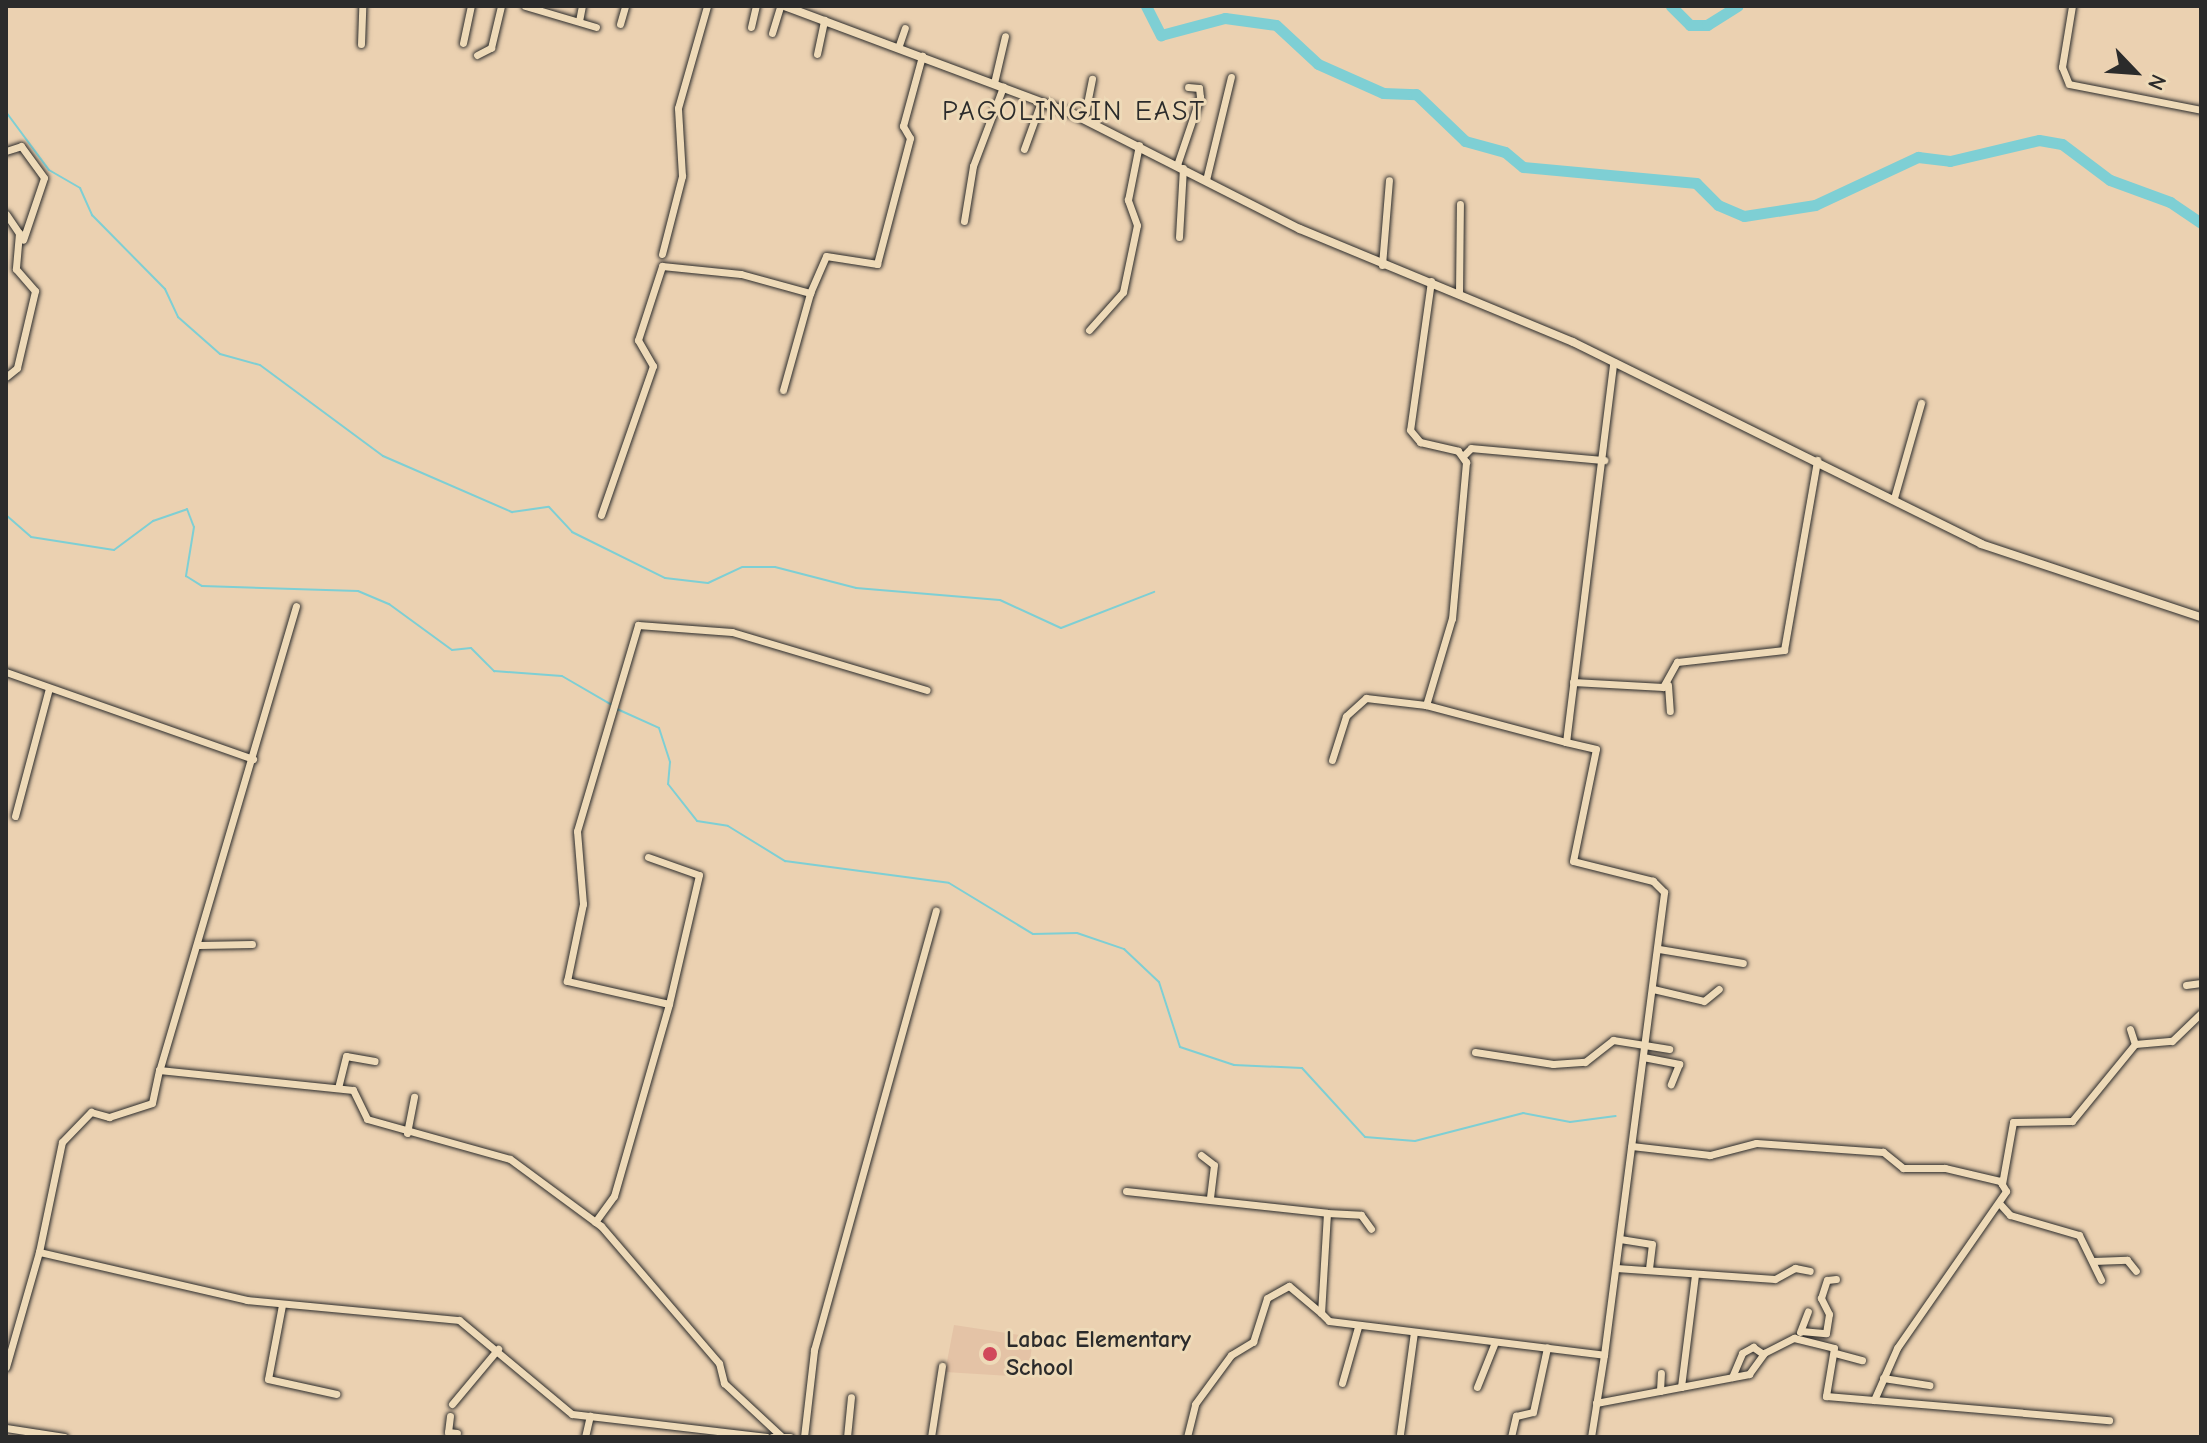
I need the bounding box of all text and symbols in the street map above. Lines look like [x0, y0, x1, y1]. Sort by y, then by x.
north arrow [2095, 32, 2175, 112]
text: N [2142, 70, 2172, 94]
district label: PAGOLINGIN EAST [942, 94, 1206, 128]
place label: Labac Elementary School [1006, 1326, 1191, 1382]
marker: Labac Elementary School [981, 1345, 999, 1363]

